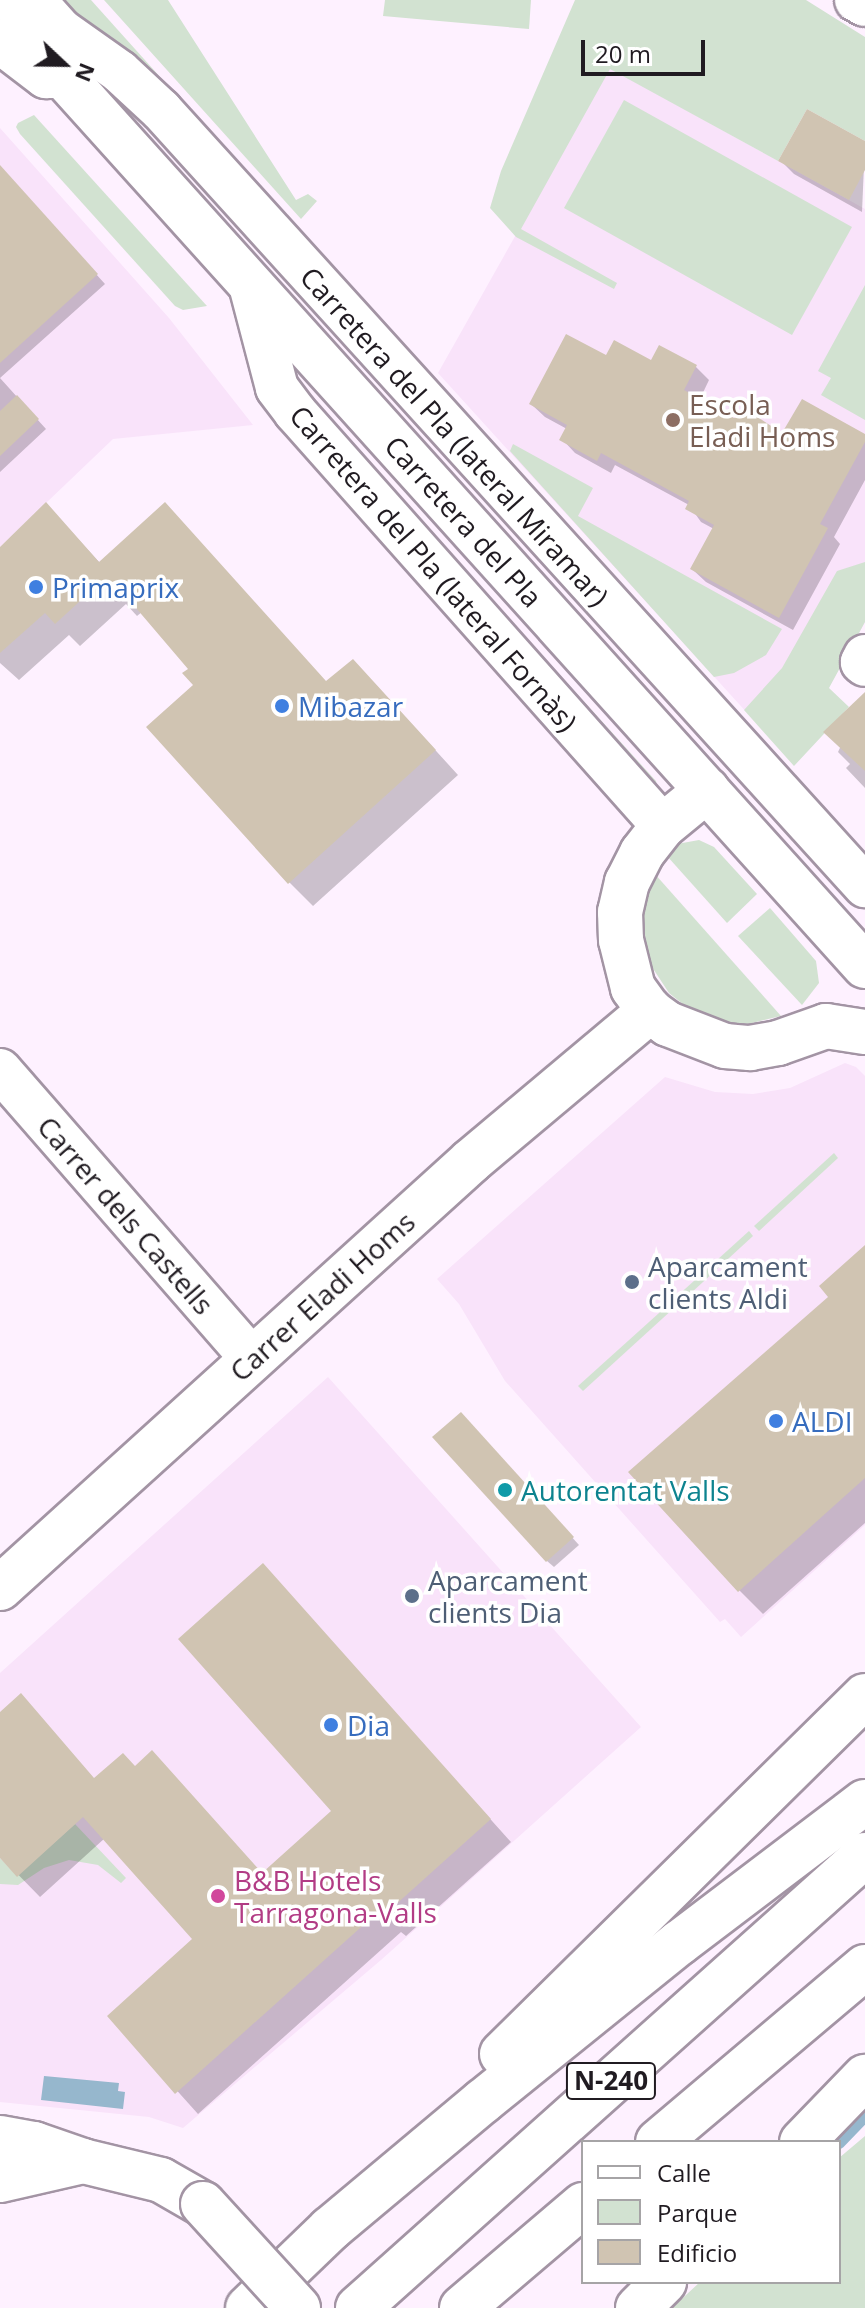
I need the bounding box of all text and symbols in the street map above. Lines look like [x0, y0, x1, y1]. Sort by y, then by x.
north arrow [24, 24, 104, 104]
scale bar [585, 24, 709, 74]
text: 20 m [595, 37, 651, 70]
text: N [69, 59, 104, 87]
street label: Carretera del Pla (lateral Miramar) [294, 260, 616, 612]
place label: Escola Eladi Homs [689, 387, 835, 453]
street label: Carretera del Pla (lateral Fornàs) [283, 398, 585, 738]
marker: Escola Eladi Homs [664, 411, 682, 429]
street label: Carretera del Pla [378, 429, 550, 613]
place label: Primaprix [52, 570, 179, 604]
marker: Primaprix [27, 578, 45, 596]
place label: Mibazar [298, 689, 403, 723]
marker: Mibazar [273, 697, 291, 715]
street label: Carrer dels Castells [31, 1109, 221, 1321]
street label: Carrer Eladi Homs [223, 1204, 421, 1388]
place label: Aparcament clients Aldi [648, 1249, 808, 1315]
marker: Aparcament clients Aldi [623, 1273, 641, 1291]
place label: ALDI [792, 1404, 852, 1438]
marker: ALDI [767, 1412, 785, 1430]
place label: Autorentat Valls [521, 1473, 730, 1507]
marker: Autorentat Valls [496, 1481, 514, 1499]
place label: Aparcament clients Dia [428, 1563, 588, 1629]
marker: Aparcament clients Dia [403, 1587, 421, 1605]
place label: Dia [347, 1708, 390, 1742]
marker: Dia [322, 1716, 340, 1734]
place label: B&B Hotels Tarragona-Valls [234, 1863, 437, 1929]
marker: B&B Hotels Tarragona-Valls [209, 1887, 227, 1905]
road number: N-240 [565, 2059, 657, 2103]
legend [581, 2140, 841, 2284]
text: Calle [657, 2156, 711, 2189]
text: Parque [657, 2196, 737, 2229]
text: Edificio [657, 2236, 737, 2269]

